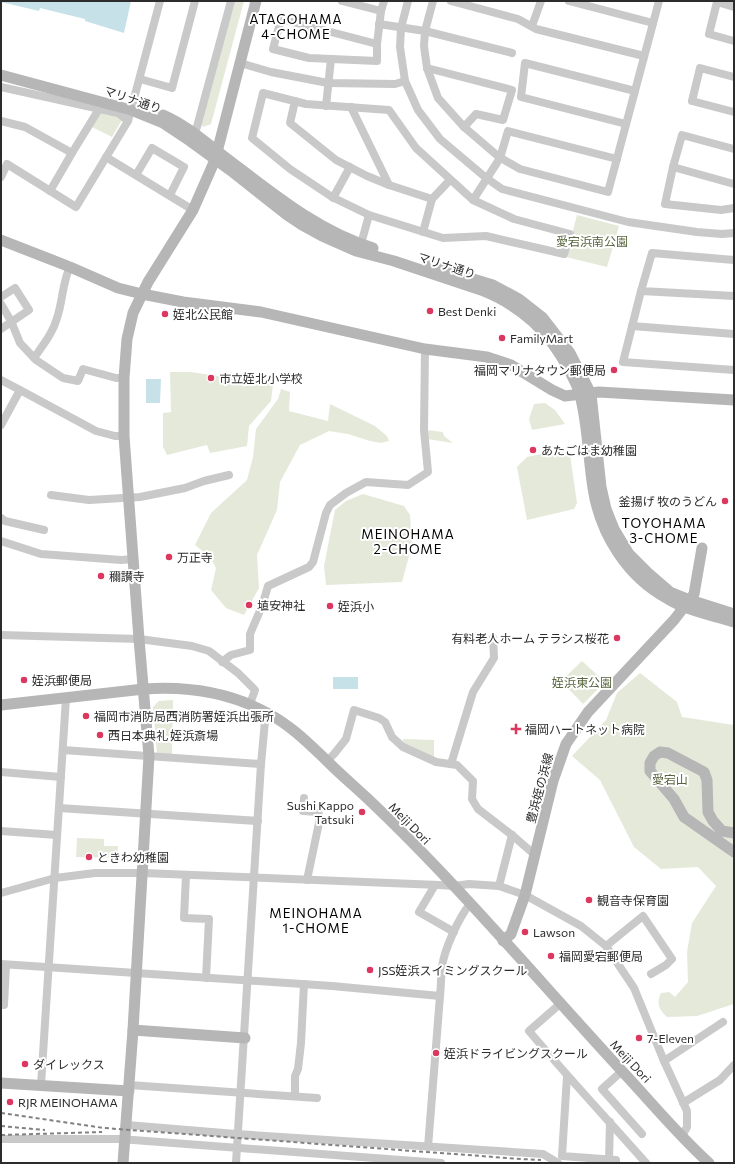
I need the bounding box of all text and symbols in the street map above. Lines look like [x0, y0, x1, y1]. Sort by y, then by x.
district label: ATAGOHAMA 4-CHOME [250, 11, 342, 42]
street label: マリナ通り [102, 83, 164, 115]
park label: 愛宕浜南公園 [556, 234, 628, 248]
street label: マリナ通り [416, 249, 478, 281]
place label: Best Denki [438, 304, 496, 318]
marker: Best Denki [425, 306, 435, 316]
place label: 姪北公民館 [173, 307, 233, 321]
marker: 姪北公民館 [160, 309, 170, 319]
place label: FamilyMart [510, 331, 573, 345]
marker: FamilyMart [497, 333, 507, 343]
place label: 福岡マリナタウン郵便局 [474, 363, 606, 377]
marker: 福岡マリナタウン郵便局 [609, 365, 619, 375]
place label: 市立姪北小学校 [219, 371, 303, 385]
marker: 市立姪北小学校 [206, 373, 216, 383]
place label: あたごはま幼稚園 [541, 443, 637, 457]
marker: あたごはま幼稚園 [528, 445, 538, 455]
place label: 釜揚げ 牧のうどん [619, 494, 717, 508]
marker: 釜揚げ 牧のうどん [720, 496, 730, 506]
district label: TOYOHAMA 3-CHOME [622, 515, 706, 546]
district label: MEINOHAMA 2-CHOME [361, 526, 455, 557]
place label: 万正寺 [177, 550, 213, 564]
marker: 万正寺 [164, 552, 174, 562]
place label: 穪讃寺 [109, 569, 145, 583]
marker: 穪讃寺 [96, 571, 106, 581]
place label: 埴安神社 [257, 598, 305, 612]
place label: 姪浜小 [338, 599, 374, 613]
marker: 埴安神社 [244, 600, 254, 610]
marker: 姪浜小 [325, 601, 335, 611]
place label: 有料老人ホーム テラシス桜花 [451, 631, 609, 645]
marker: 有料老人ホーム テラシス桜花 [612, 633, 622, 643]
place label: 姪浜郵便局 [32, 673, 92, 687]
marker: 姪浜郵便局 [19, 675, 29, 685]
park label: 姪浜東公園 [552, 675, 612, 689]
place label: 福岡市消防局西消防署姪浜出張所 [94, 709, 274, 723]
marker: 福岡市消防局西消防署姪浜出張所 [81, 711, 91, 721]
place label: 福岡ハートネット病院 [525, 722, 645, 736]
marker: 福岡ハートネット病院 [510, 723, 522, 735]
place label: 西日本典礼 姪浜斎場 [108, 728, 218, 742]
marker: 西日本典礼 姪浜斎場 [95, 730, 105, 740]
street label: 豊浜姪の浜線 [523, 751, 555, 825]
park label: 愛宕山 [652, 772, 688, 786]
place label: Sushi Kappo Tatsuki [287, 798, 354, 826]
street label: Meiji Dori [386, 799, 434, 847]
marker: Sushi Kappo Tatsuki [357, 807, 367, 817]
place label: ときわ幼稚園 [97, 850, 169, 864]
marker: ときわ幼稚園 [84, 852, 94, 862]
place label: 観音寺保育園 [597, 893, 669, 907]
marker: 観音寺保育園 [584, 895, 594, 905]
district label: MEINOHAMA 1-CHOME [269, 905, 363, 936]
place label: Lawson [533, 925, 575, 939]
marker: Lawson [520, 927, 530, 937]
place label: 福岡愛宕郵便局 [559, 949, 643, 963]
marker: 福岡愛宕郵便局 [546, 951, 556, 961]
place label: JSS姪浜スイミングスクール [378, 963, 528, 978]
marker: JSS姪浜スイミングスクール [365, 965, 375, 975]
place label: 7-Eleven [647, 1031, 694, 1045]
marker: 7-Eleven [634, 1033, 644, 1043]
street label: Meiji Dori [608, 1037, 654, 1085]
place label: 姪浜ドライビングスクール [444, 1046, 588, 1060]
marker: 姪浜ドライビングスクール [431, 1048, 441, 1058]
place label: ダイレックス [33, 1057, 105, 1071]
marker: ダイレックス [20, 1059, 30, 1069]
place label: RJR MEINOHAMA [18, 1095, 118, 1110]
marker: RJR MEINOHAMA [5, 1097, 15, 1107]

